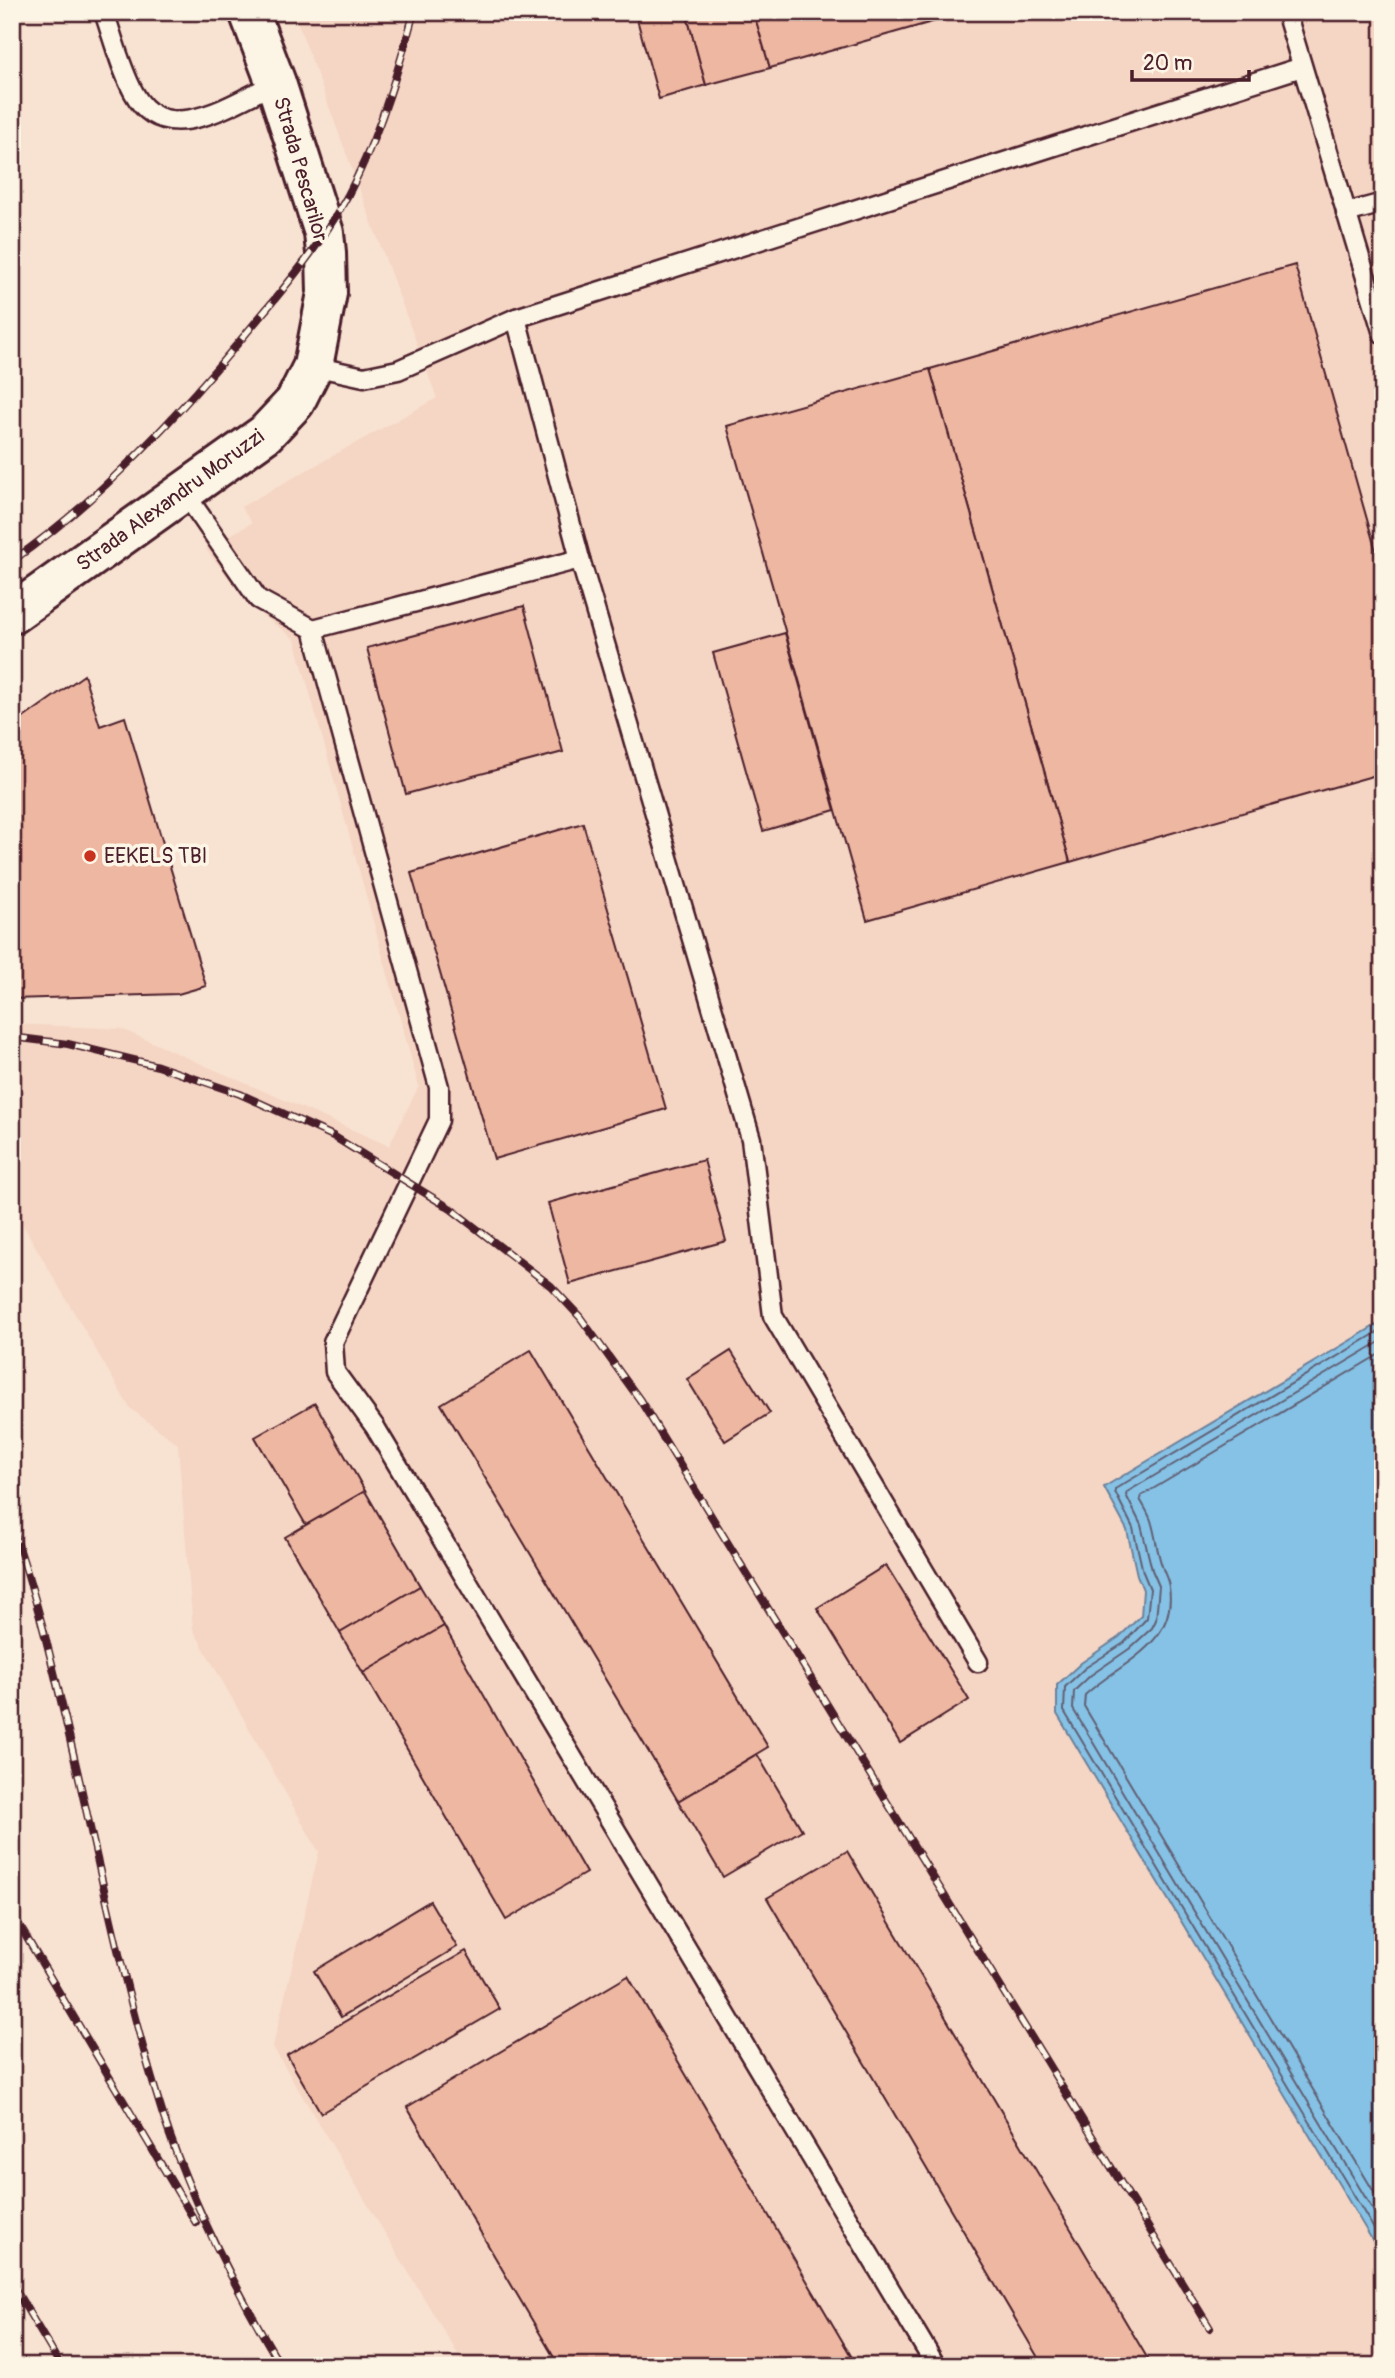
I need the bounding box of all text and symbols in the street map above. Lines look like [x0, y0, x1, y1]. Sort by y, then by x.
scale bar [1132, 38, 1250, 82]
text: 20 m [1143, 50, 1192, 77]
street label: Strada Pescarilor [267, 94, 334, 245]
street label: Strada Alexandru Moruzzi [71, 423, 270, 578]
place label: EEKELS TBI [104, 843, 208, 870]
marker: EEKELS TBI [82, 848, 98, 864]

